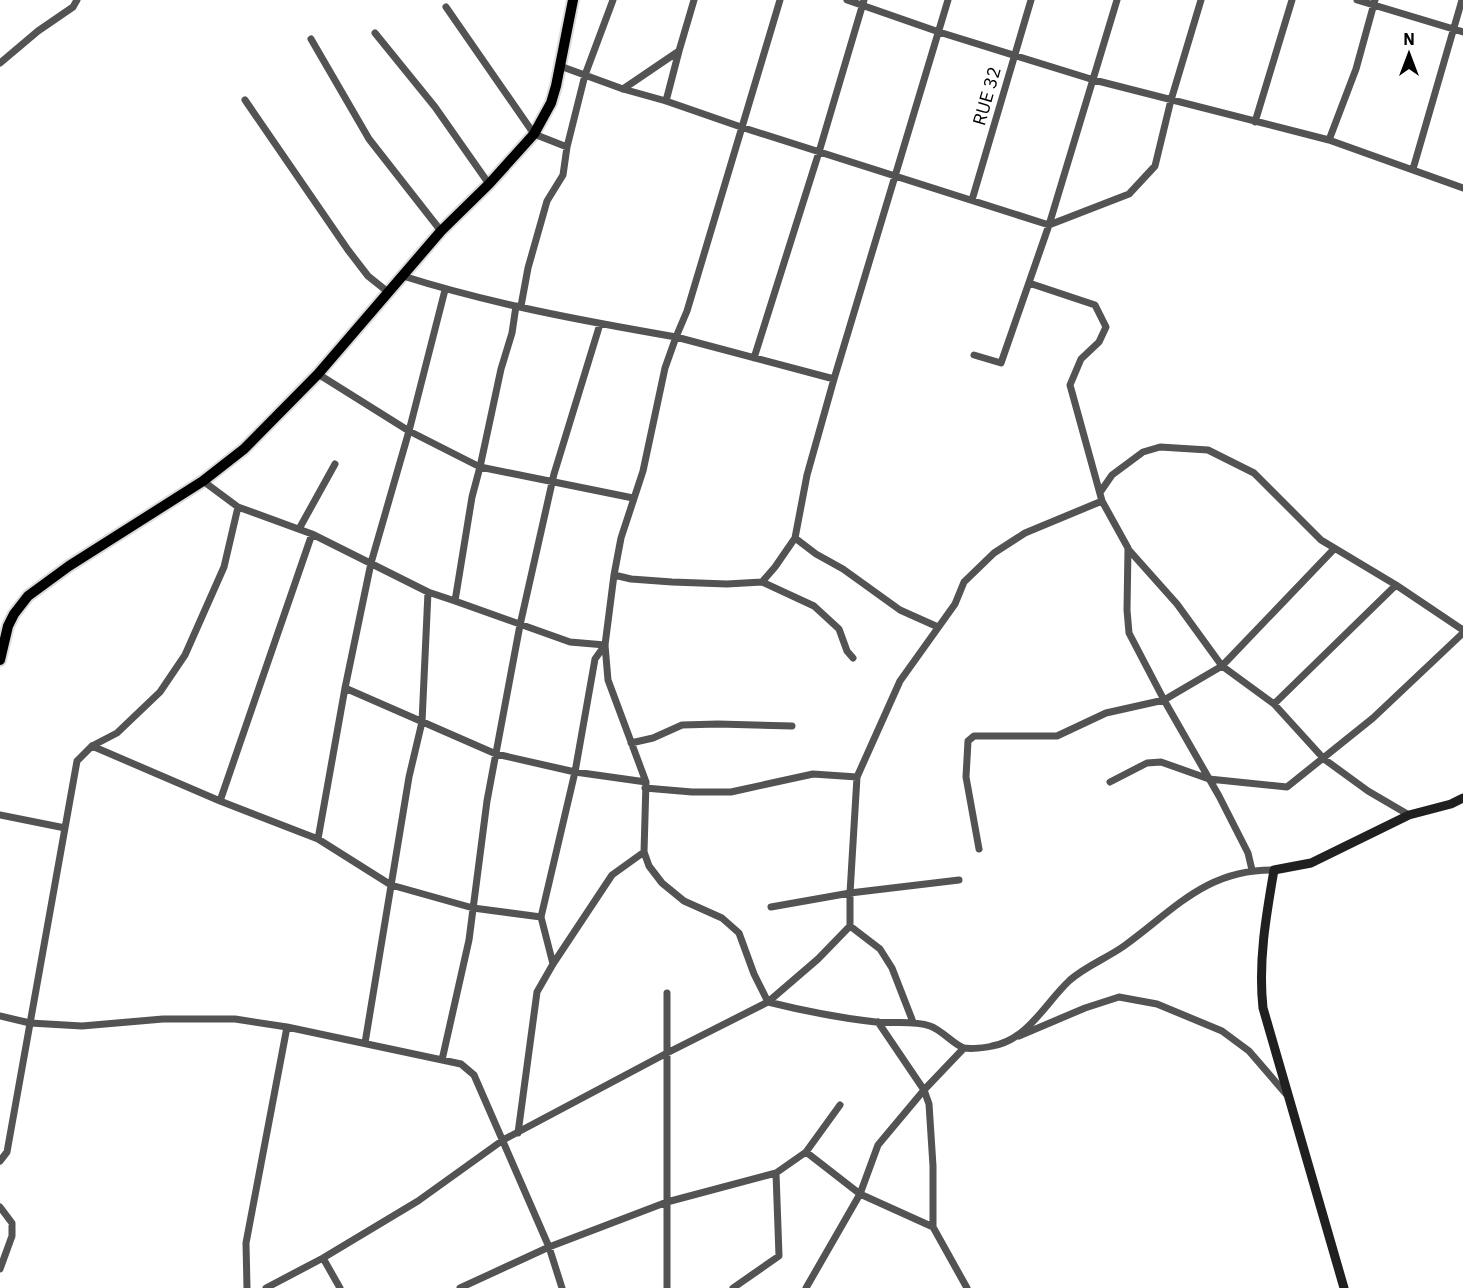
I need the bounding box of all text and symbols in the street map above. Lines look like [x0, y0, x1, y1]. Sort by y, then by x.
north arrow [1379, 24, 1439, 84]
text: N [1403, 29, 1415, 49]
street label: RUE 32 [967, 64, 1006, 128]

